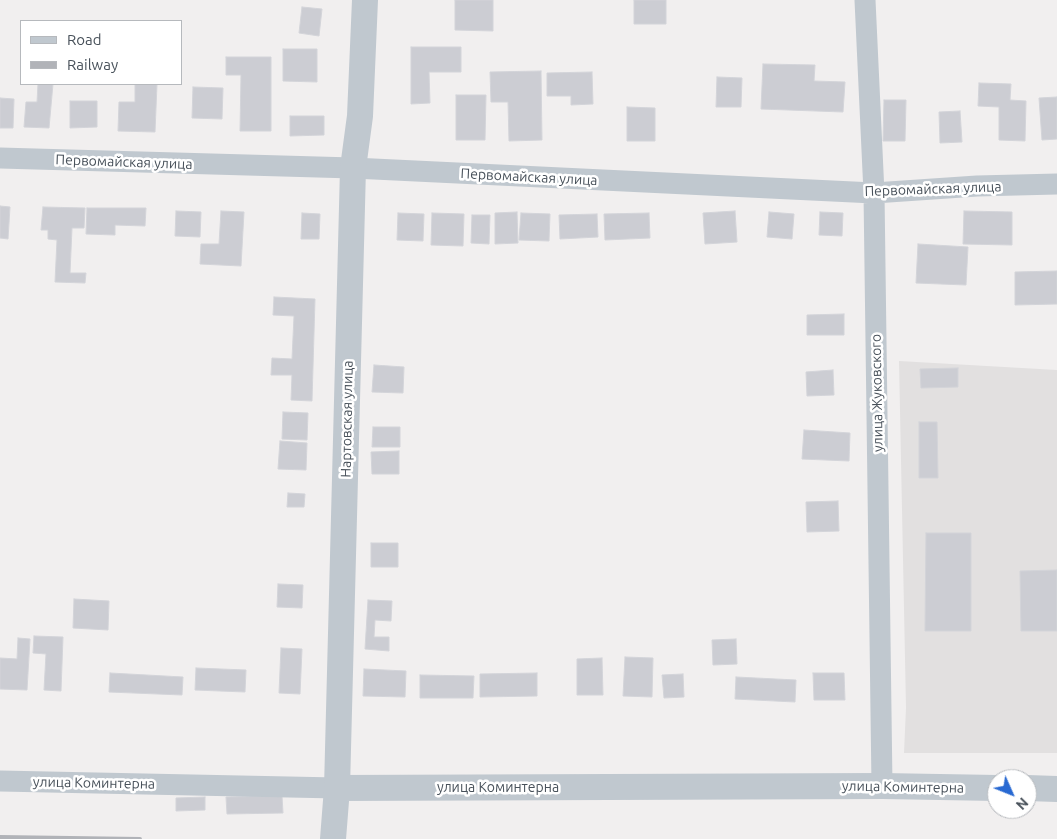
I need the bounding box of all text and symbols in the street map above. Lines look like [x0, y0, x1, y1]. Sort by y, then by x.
legend [20, 20, 182, 85]
text: Road [67, 31, 102, 48]
text: Railway [67, 56, 118, 73]
street label: Первомайская улица [55, 151, 193, 173]
street label: Первомайская улица [460, 165, 598, 189]
street label: Первомайская улица [864, 178, 1002, 200]
street label: улица Жуковского [868, 334, 886, 452]
street label: Нартовская улица [338, 360, 356, 478]
north arrow [987, 769, 1037, 819]
street label: улица Коминтерна [33, 774, 155, 792]
street label: улица Коминтерна [842, 778, 964, 796]
street label: улица Коминтерна [437, 779, 559, 795]
text: N [1013, 794, 1031, 813]

